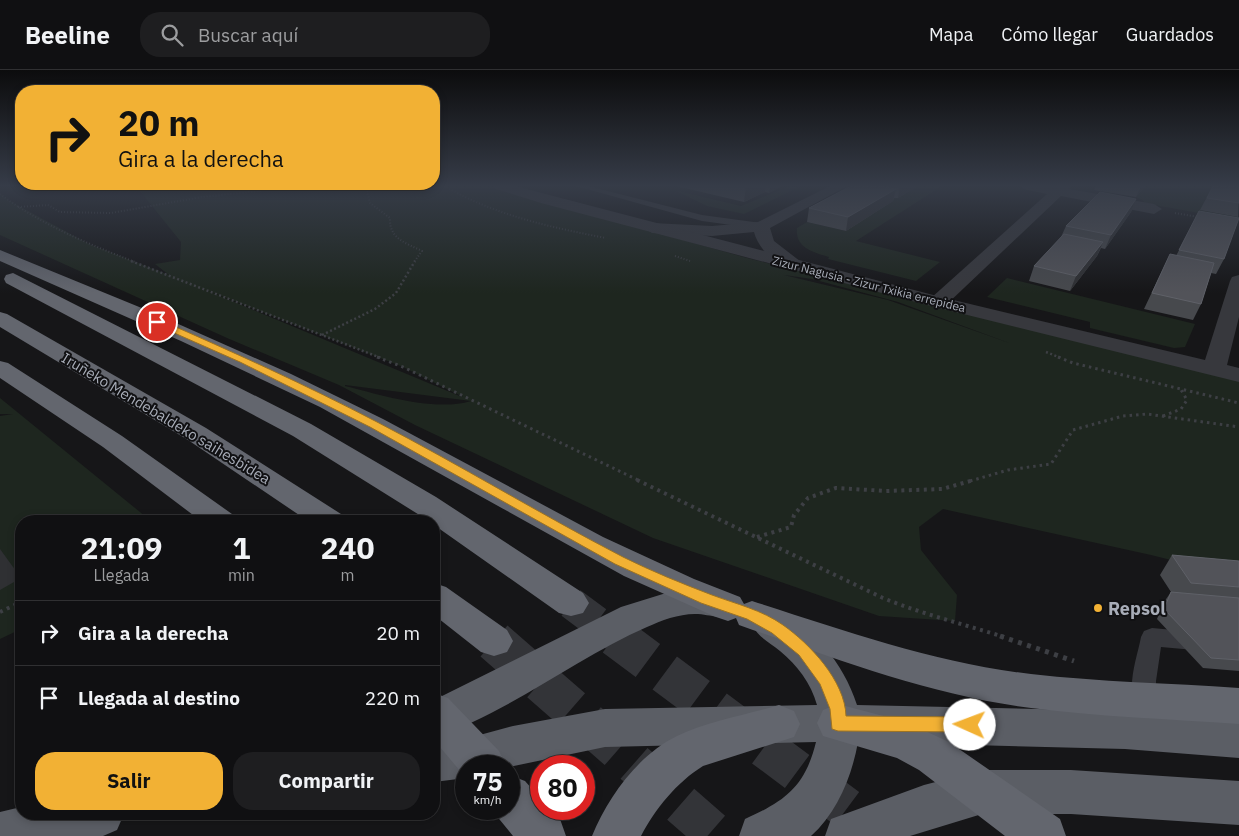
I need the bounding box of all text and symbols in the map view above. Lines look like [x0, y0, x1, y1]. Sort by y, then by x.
search box [140, 12, 490, 57]
text: Beeline [25, 19, 110, 51]
icon: search [158, 21, 186, 49]
text: Buscar aquí [198, 23, 298, 47]
text: Mapa [929, 23, 973, 46]
text: Cómo llegar [1001, 23, 1098, 46]
text: Guardados [1126, 23, 1214, 46]
text: 20 m [118, 100, 200, 146]
icon: right [35, 105, 100, 170]
text: Gira a la derecha [118, 144, 284, 173]
street label: Zizur Nagusia - Zizur Txikia errepidea [771, 253, 968, 315]
pin [136, 301, 178, 343]
icon: arrive [143, 308, 171, 336]
street label: Iruñeko Mendebaldeko saihesbidea [58, 348, 274, 488]
text: 21:09 [81, 528, 162, 567]
text: 1 [232, 528, 250, 567]
text: 240 [320, 528, 374, 567]
text: Llegada [93, 565, 149, 585]
text: min [228, 565, 255, 585]
text: m [340, 565, 354, 585]
place label: Repsol [1108, 597, 1166, 620]
marker: Repsol [1092, 602, 1104, 614]
icon: right [35, 619, 63, 647]
text: Gira a la derecha [78, 621, 229, 645]
text: 20 m [376, 621, 420, 645]
icon: arrive [35, 684, 63, 712]
text: Llegada al destino [78, 686, 240, 710]
text: 220 m [365, 686, 420, 710]
position arrow [943, 698, 995, 750]
button: Salir [35, 752, 223, 810]
button: Compartir [233, 752, 420, 810]
speed limit sign: 80 [530, 755, 595, 820]
text: 75 [472, 765, 503, 798]
text: km/h [473, 792, 502, 807]

